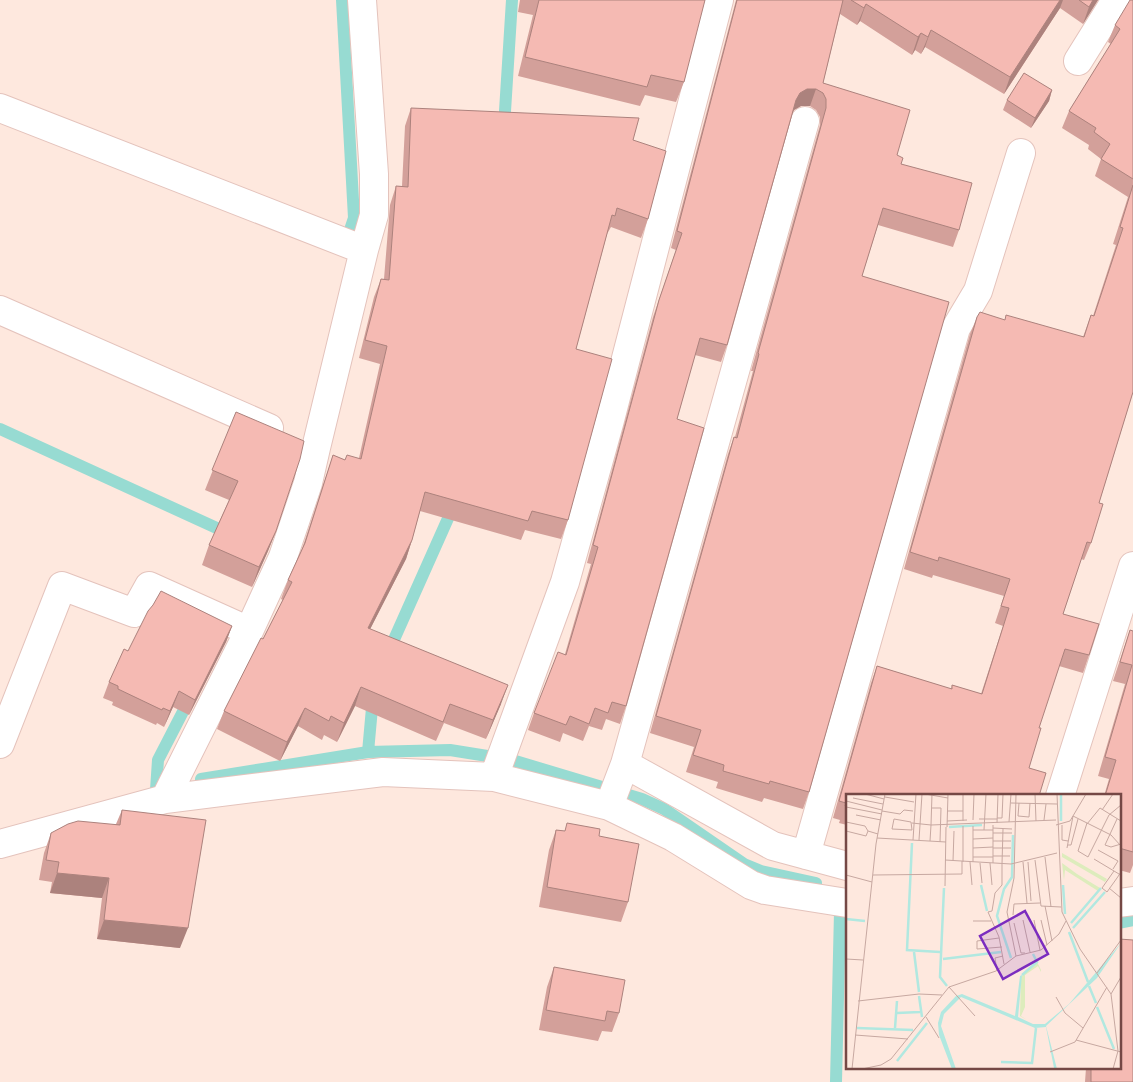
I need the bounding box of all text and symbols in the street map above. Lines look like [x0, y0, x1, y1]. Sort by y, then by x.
inset map [846, 794, 1120, 1070]

